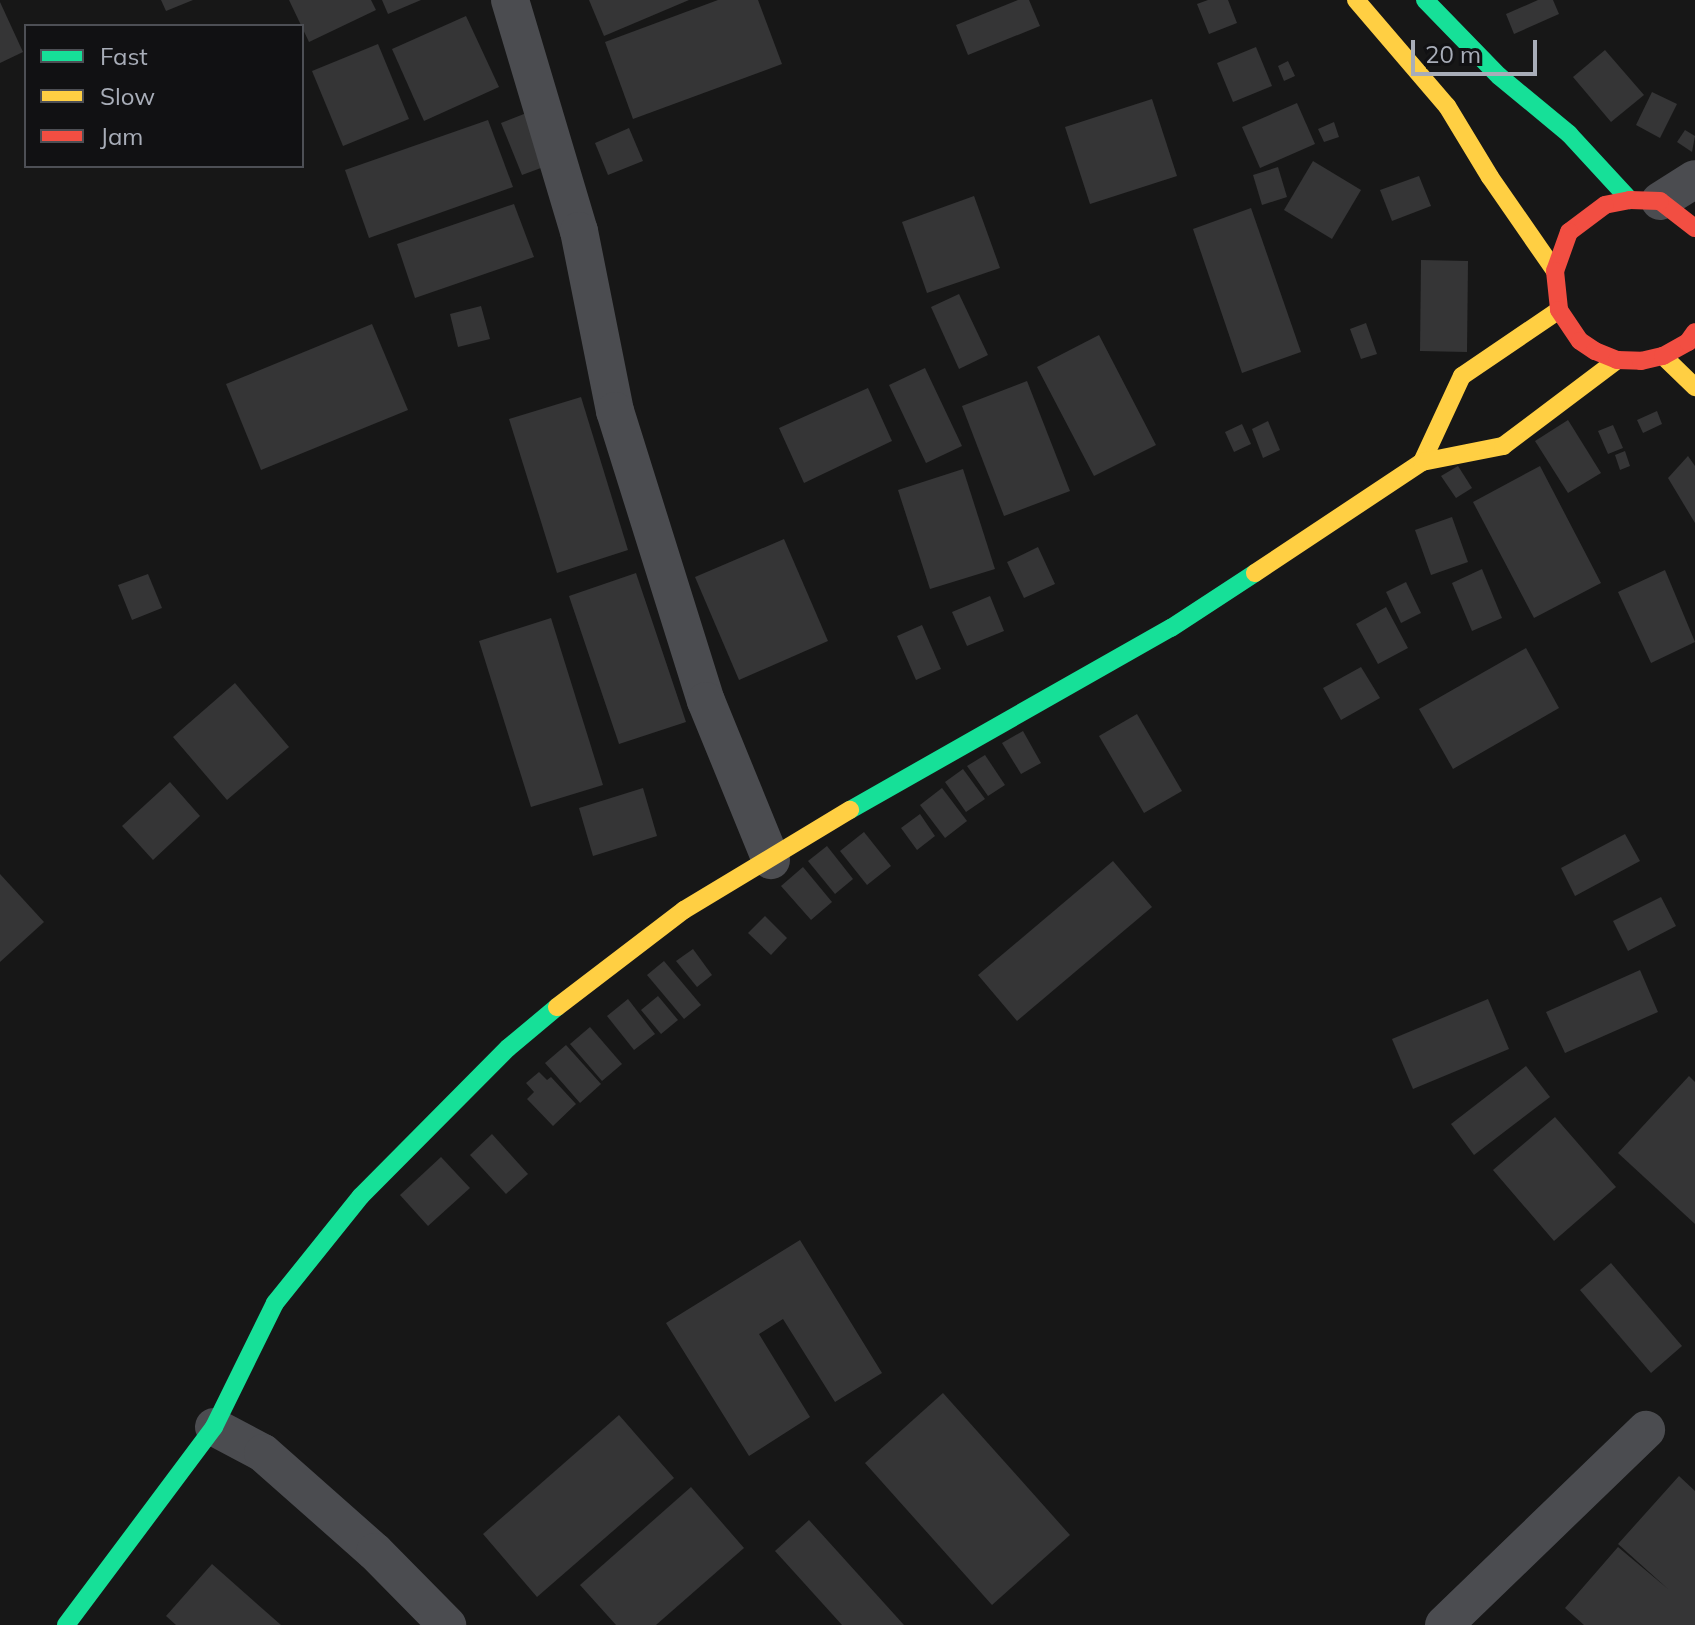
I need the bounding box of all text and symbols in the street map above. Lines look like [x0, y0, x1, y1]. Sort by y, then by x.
legend [24, 24, 304, 168]
scale bar [1415, 24, 1541, 74]
text: 20 m [1425, 39, 1481, 69]
text: Fast [100, 41, 148, 71]
text: Slow [100, 81, 155, 111]
text: Jam [100, 121, 143, 151]

